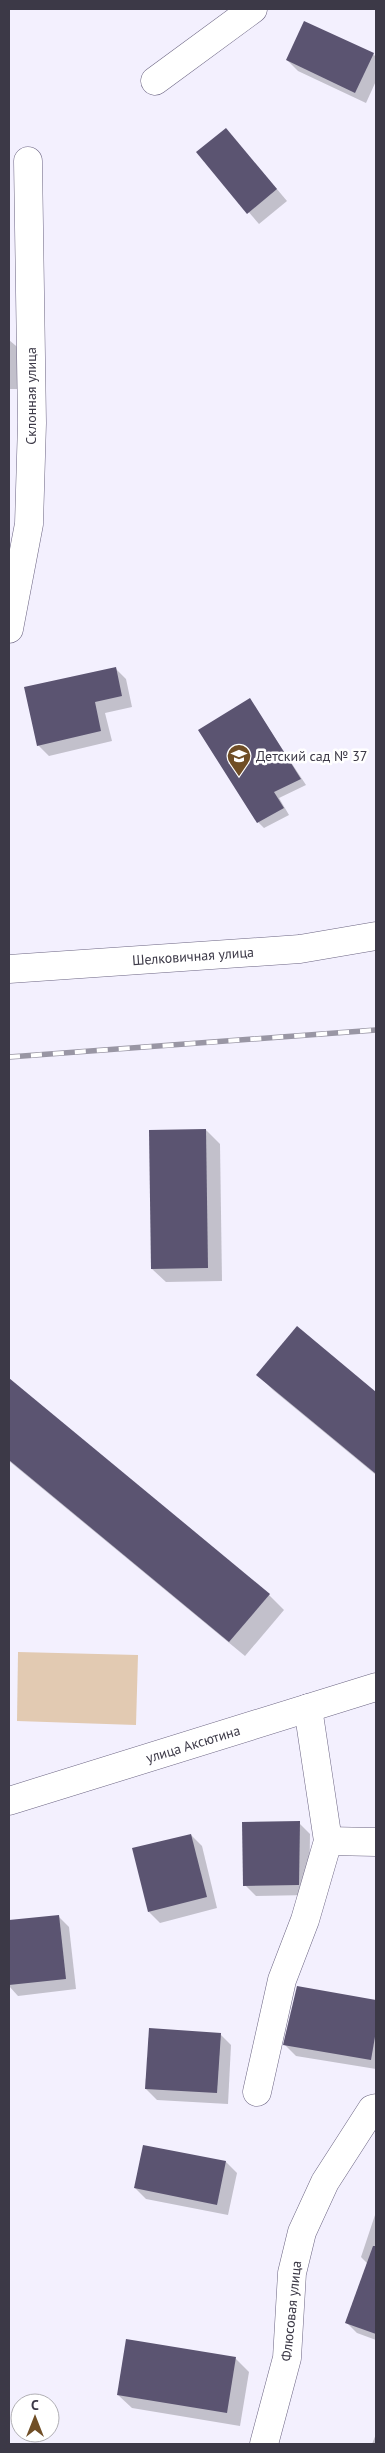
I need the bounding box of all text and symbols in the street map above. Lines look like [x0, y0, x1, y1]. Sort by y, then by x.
street label: Склонная улица [22, 347, 40, 445]
school or university icon: Детский сад № 37 [226, 743, 252, 777]
place label: Детский сад № 37 [256, 747, 367, 765]
street label: Шелковичная улица [131, 943, 255, 969]
street label: улица Аксютина [144, 1721, 242, 1767]
street label: Флюсовая улица [277, 2260, 305, 2362]
north arrow [10, 2393, 60, 2443]
text: С [31, 2396, 39, 2414]

